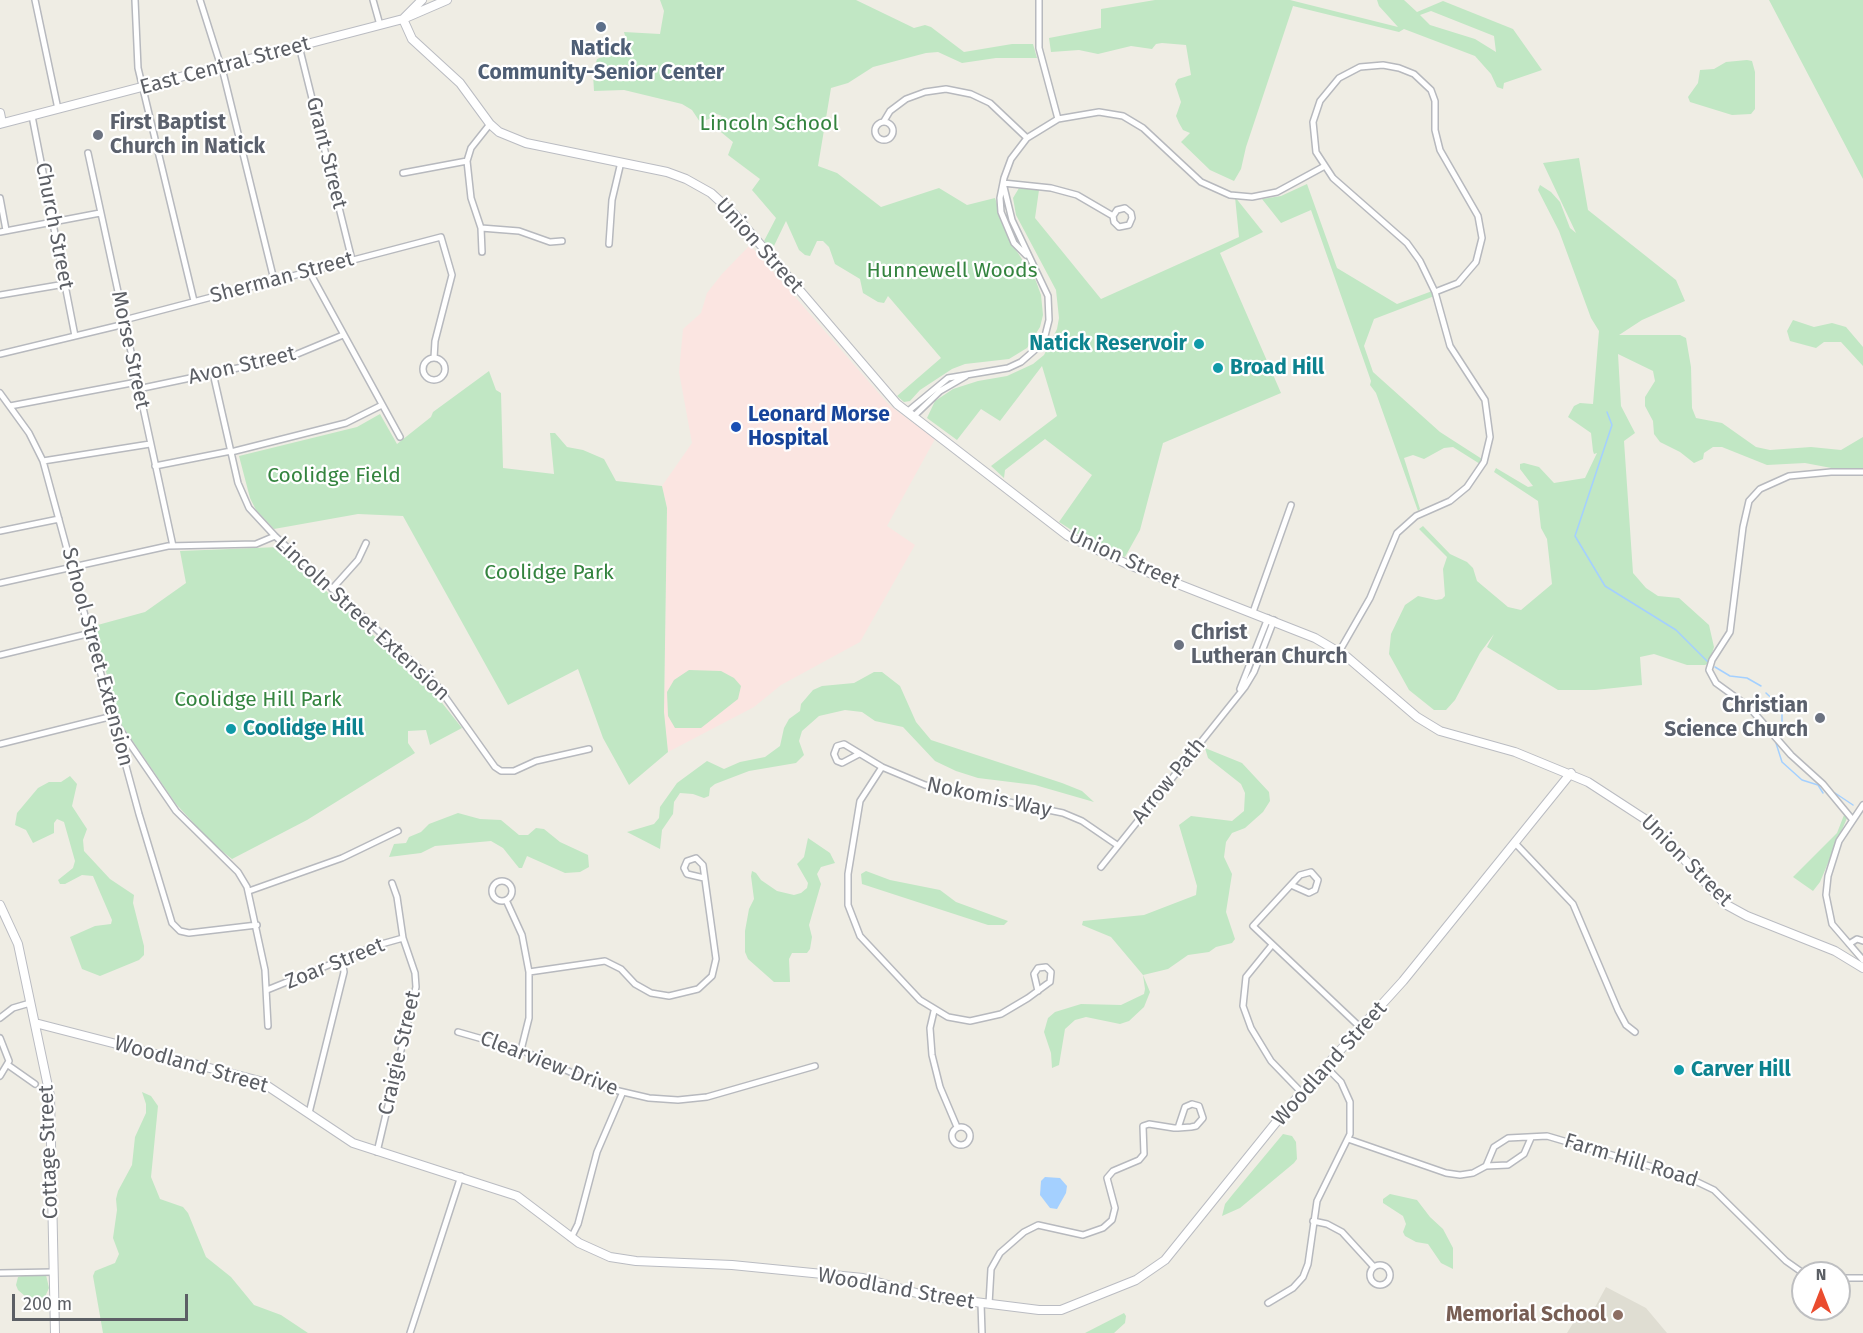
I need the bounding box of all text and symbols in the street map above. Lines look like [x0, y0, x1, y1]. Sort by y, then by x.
marker: Natick Community-Senior Center [594, 20, 608, 34]
street label: East Central Street [137, 31, 313, 101]
place label: Natick Community-Senior Center [478, 36, 724, 86]
street label: Grant Street [300, 94, 352, 212]
place label: First Baptist Church in Natick [110, 110, 265, 160]
park label: Lincoln School [699, 111, 839, 137]
marker: First Baptist Church in Natick [91, 128, 105, 142]
street label: Church Street [29, 161, 79, 291]
street label: Union Street [710, 193, 808, 299]
street label: Sherman Street [207, 247, 357, 309]
park label: Hunnewell Woods [867, 258, 1037, 284]
street label: Morse Street [105, 289, 155, 411]
place label: Natick Reservoir [1029, 331, 1187, 357]
marker: Natick Reservoir [1192, 337, 1206, 351]
street label: Avon Street [186, 341, 298, 391]
place label: Broad Hill [1230, 355, 1324, 381]
marker: Broad Hill [1211, 361, 1225, 375]
place label: Leonard Morse Hospital [748, 402, 890, 452]
marker: Leonard Morse Hospital [729, 420, 743, 434]
park label: Coolidge Field [267, 463, 401, 489]
street label: Union Street [1064, 523, 1184, 595]
street label: Lincoln Street Extension [269, 531, 455, 707]
street label: School Street Extension [56, 545, 138, 769]
park label: Coolidge Park [484, 560, 614, 586]
place label: Christ Lutheran Church [1191, 620, 1348, 670]
marker: Christ Lutheran Church [1172, 638, 1186, 652]
park label: Coolidge Hill Park [174, 687, 342, 713]
place label: Christian Science Church [1664, 693, 1808, 743]
marker: Christian Science Church [1813, 711, 1827, 725]
place label: Coolidge Hill [243, 716, 364, 742]
marker: Coolidge Hill [224, 722, 238, 736]
street label: Arrow Path [1127, 733, 1211, 829]
street label: Nokomis Way [924, 772, 1054, 824]
street label: Union Street [1635, 810, 1737, 912]
street label: Zoar Street [282, 933, 388, 995]
street label: Craigie Street [373, 988, 427, 1118]
street label: Woodland Street [1267, 996, 1393, 1132]
street label: Clearview Drive [476, 1026, 622, 1102]
street label: Woodland Street [111, 1031, 271, 1099]
place label: Carver Hill [1691, 1057, 1791, 1083]
marker: Carver Hill [1672, 1063, 1686, 1077]
street label: Cottage Street [34, 1084, 64, 1220]
street label: Farm Hill Road [1561, 1129, 1701, 1193]
north arrow [1791, 1261, 1851, 1321]
street label: Woodland Street [815, 1263, 977, 1315]
text: N [1816, 1265, 1826, 1284]
scale bar [15, 1282, 190, 1320]
text: 200 m [23, 1293, 72, 1315]
place label: Memorial School [1446, 1302, 1606, 1328]
marker: Memorial School [1611, 1308, 1625, 1322]

